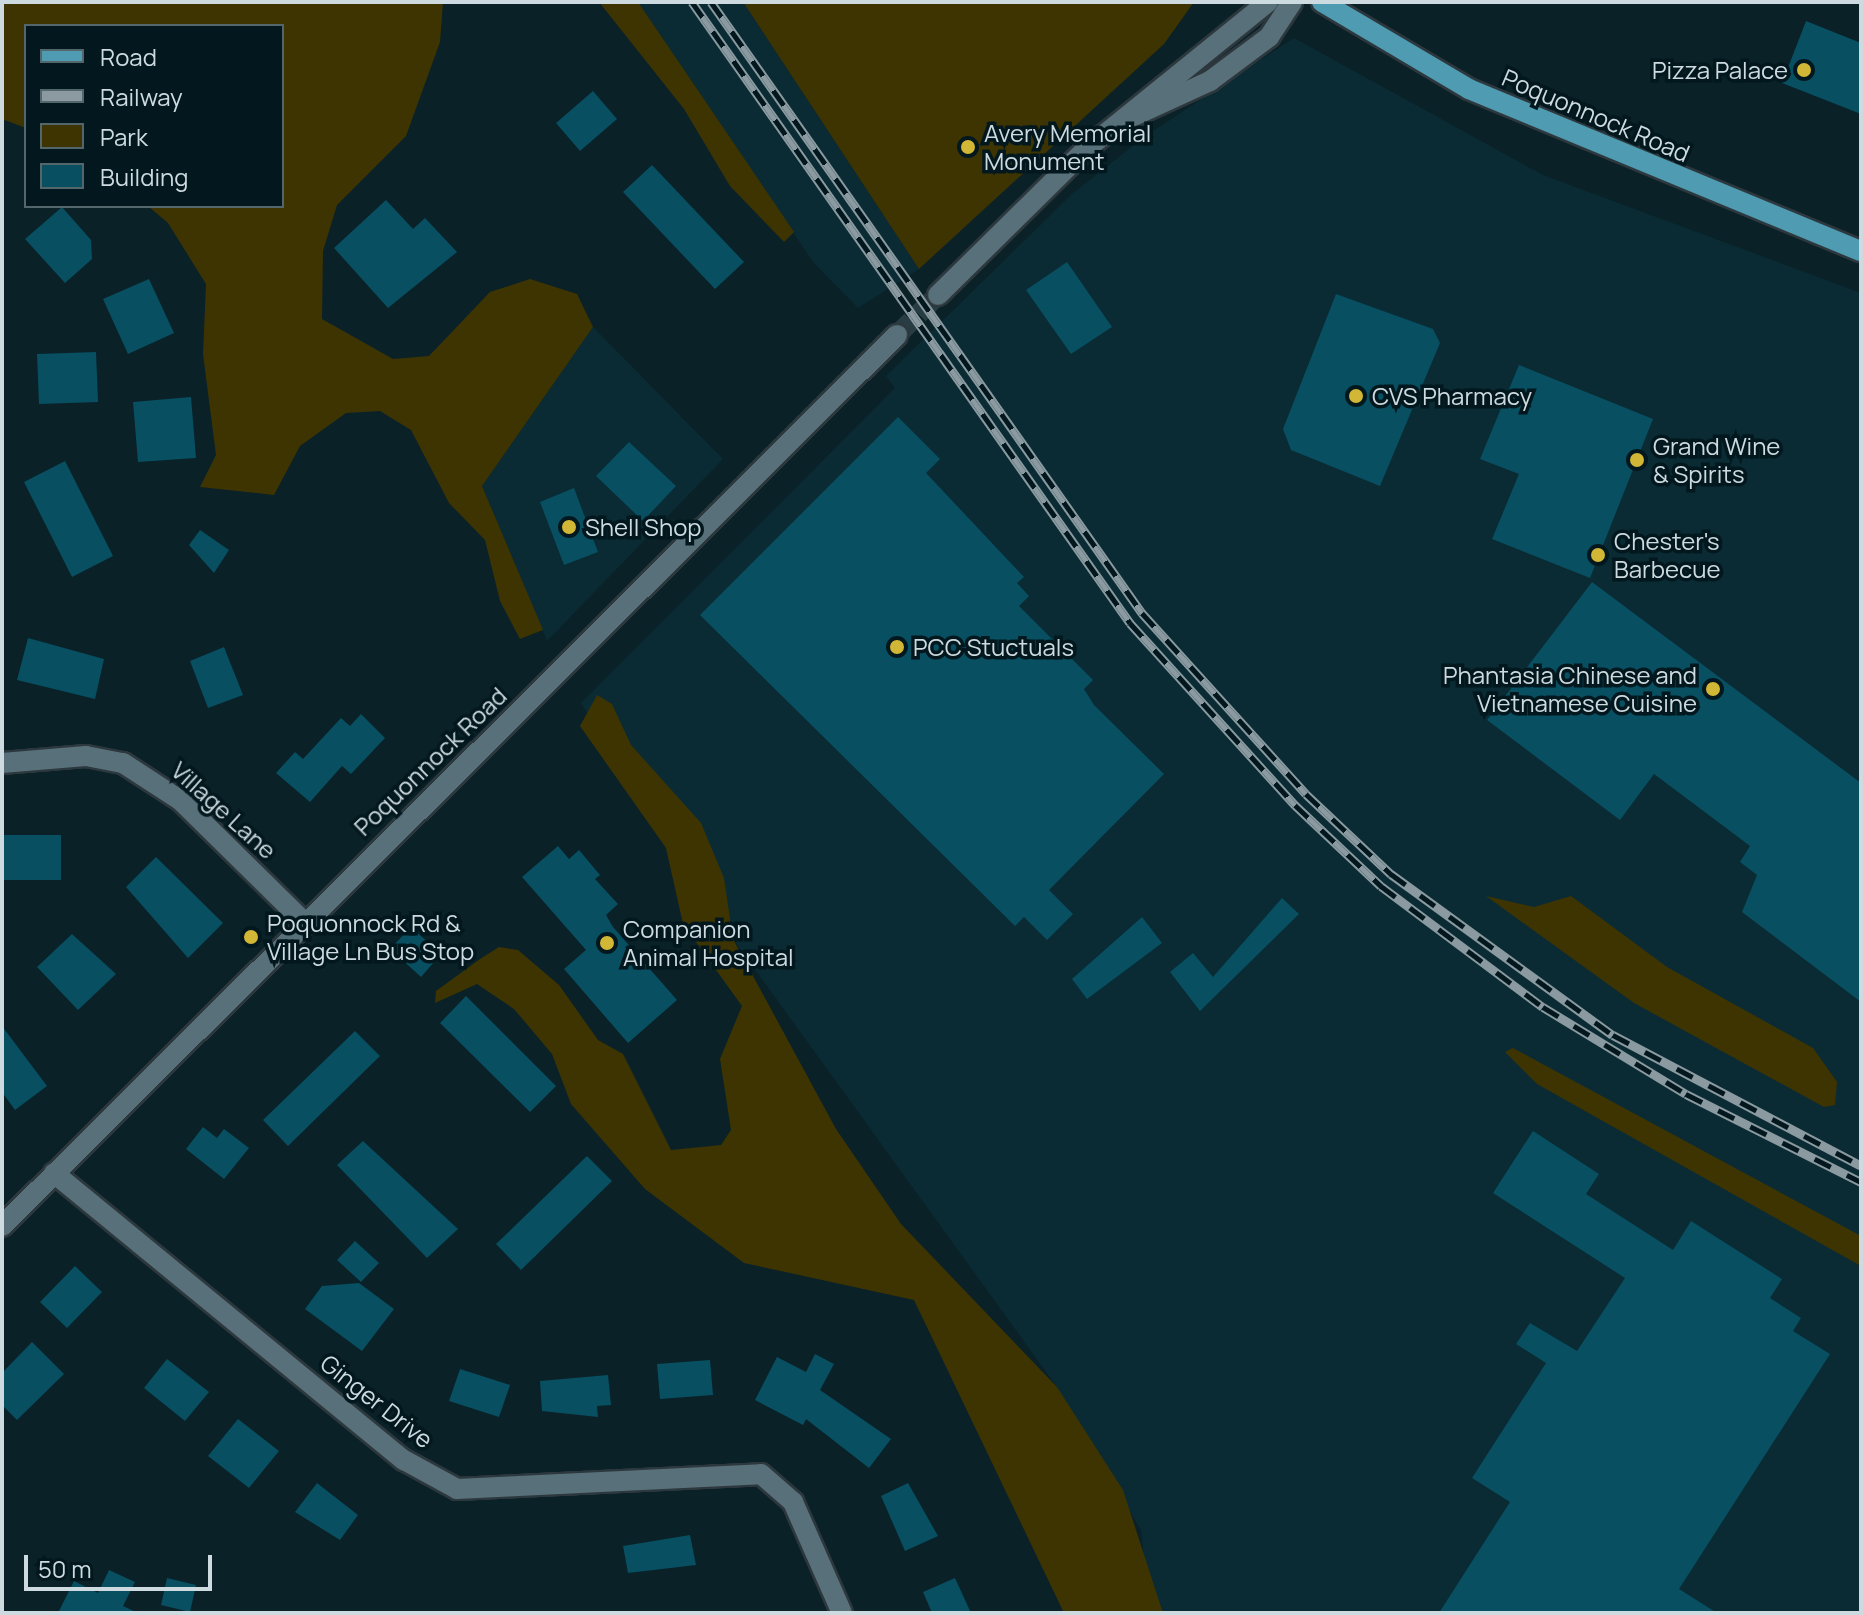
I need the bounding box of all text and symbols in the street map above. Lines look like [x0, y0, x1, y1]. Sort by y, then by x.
legend [24, 24, 284, 208]
text: Road [100, 40, 157, 73]
place label: Pizza Palace [1652, 56, 1788, 84]
marker: Pizza Palace [1795, 61, 1813, 79]
street label: Poquonnock Road [1498, 63, 1694, 167]
text: Railway [100, 80, 183, 113]
place label: Avery Memorial Monument [984, 119, 1151, 175]
text: Park [100, 120, 148, 153]
marker: Avery Memorial Monument [959, 138, 977, 156]
text: Building [100, 160, 188, 193]
place label: CVS Pharmacy [1372, 382, 1532, 410]
marker: CVS Pharmacy [1347, 387, 1365, 405]
place label: Grand Wine & Spirits [1653, 432, 1780, 488]
marker: Grand Wine & Spirits [1628, 451, 1646, 469]
place label: Shell Shop [585, 513, 702, 541]
marker: Shell Shop [560, 518, 578, 536]
place label: Chester's Barbecue [1614, 527, 1720, 583]
marker: Chester's Barbecue [1589, 546, 1607, 564]
place label: PCC Stuctuals [913, 633, 1074, 661]
marker: PCC Stuctuals [888, 638, 906, 656]
place label: Phantasia Chinese and Vietnamese Cuisine [1443, 661, 1697, 717]
marker: Phantasia Chinese and Vietnamese Cuisine [1704, 680, 1722, 698]
street label: Poquonnock Road [348, 681, 512, 841]
street label: Village Lane [166, 755, 282, 865]
place label: Poquonnock Rd & Village Ln Bus Stop [267, 909, 474, 965]
place label: Companion Animal Hospital [623, 915, 794, 971]
marker: Poquonnock Rd & Village Ln Bus Stop [242, 928, 260, 946]
marker: Companion Animal Hospital [598, 934, 616, 952]
street label: Ginger Drive [315, 1348, 439, 1454]
scale bar [28, 1539, 216, 1589]
text: 50 m [38, 1552, 92, 1585]

